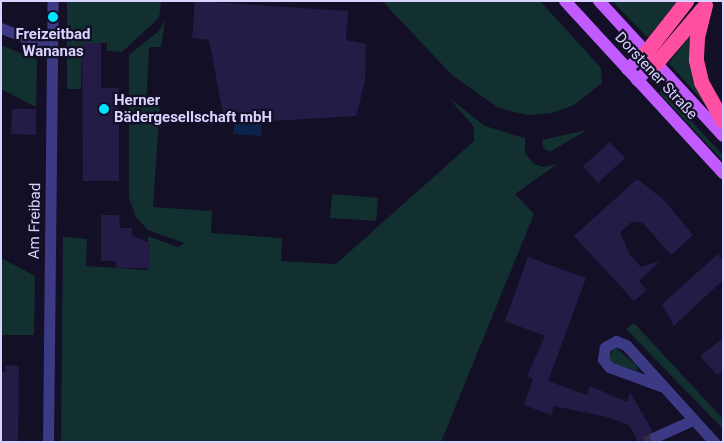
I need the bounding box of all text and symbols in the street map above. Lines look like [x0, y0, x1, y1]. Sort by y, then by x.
marker: Freizeitbad Wananas [47, 11, 59, 23]
place label: Freizeitbad Wananas [15, 25, 91, 60]
street label: Dorstener Straße [611, 29, 701, 123]
place label: Herner Bädergesellschaft mbH [114, 91, 272, 126]
marker: Herner Bädergesellschaft mbH [98, 103, 110, 115]
street label: Am Freibad [25, 183, 45, 259]

